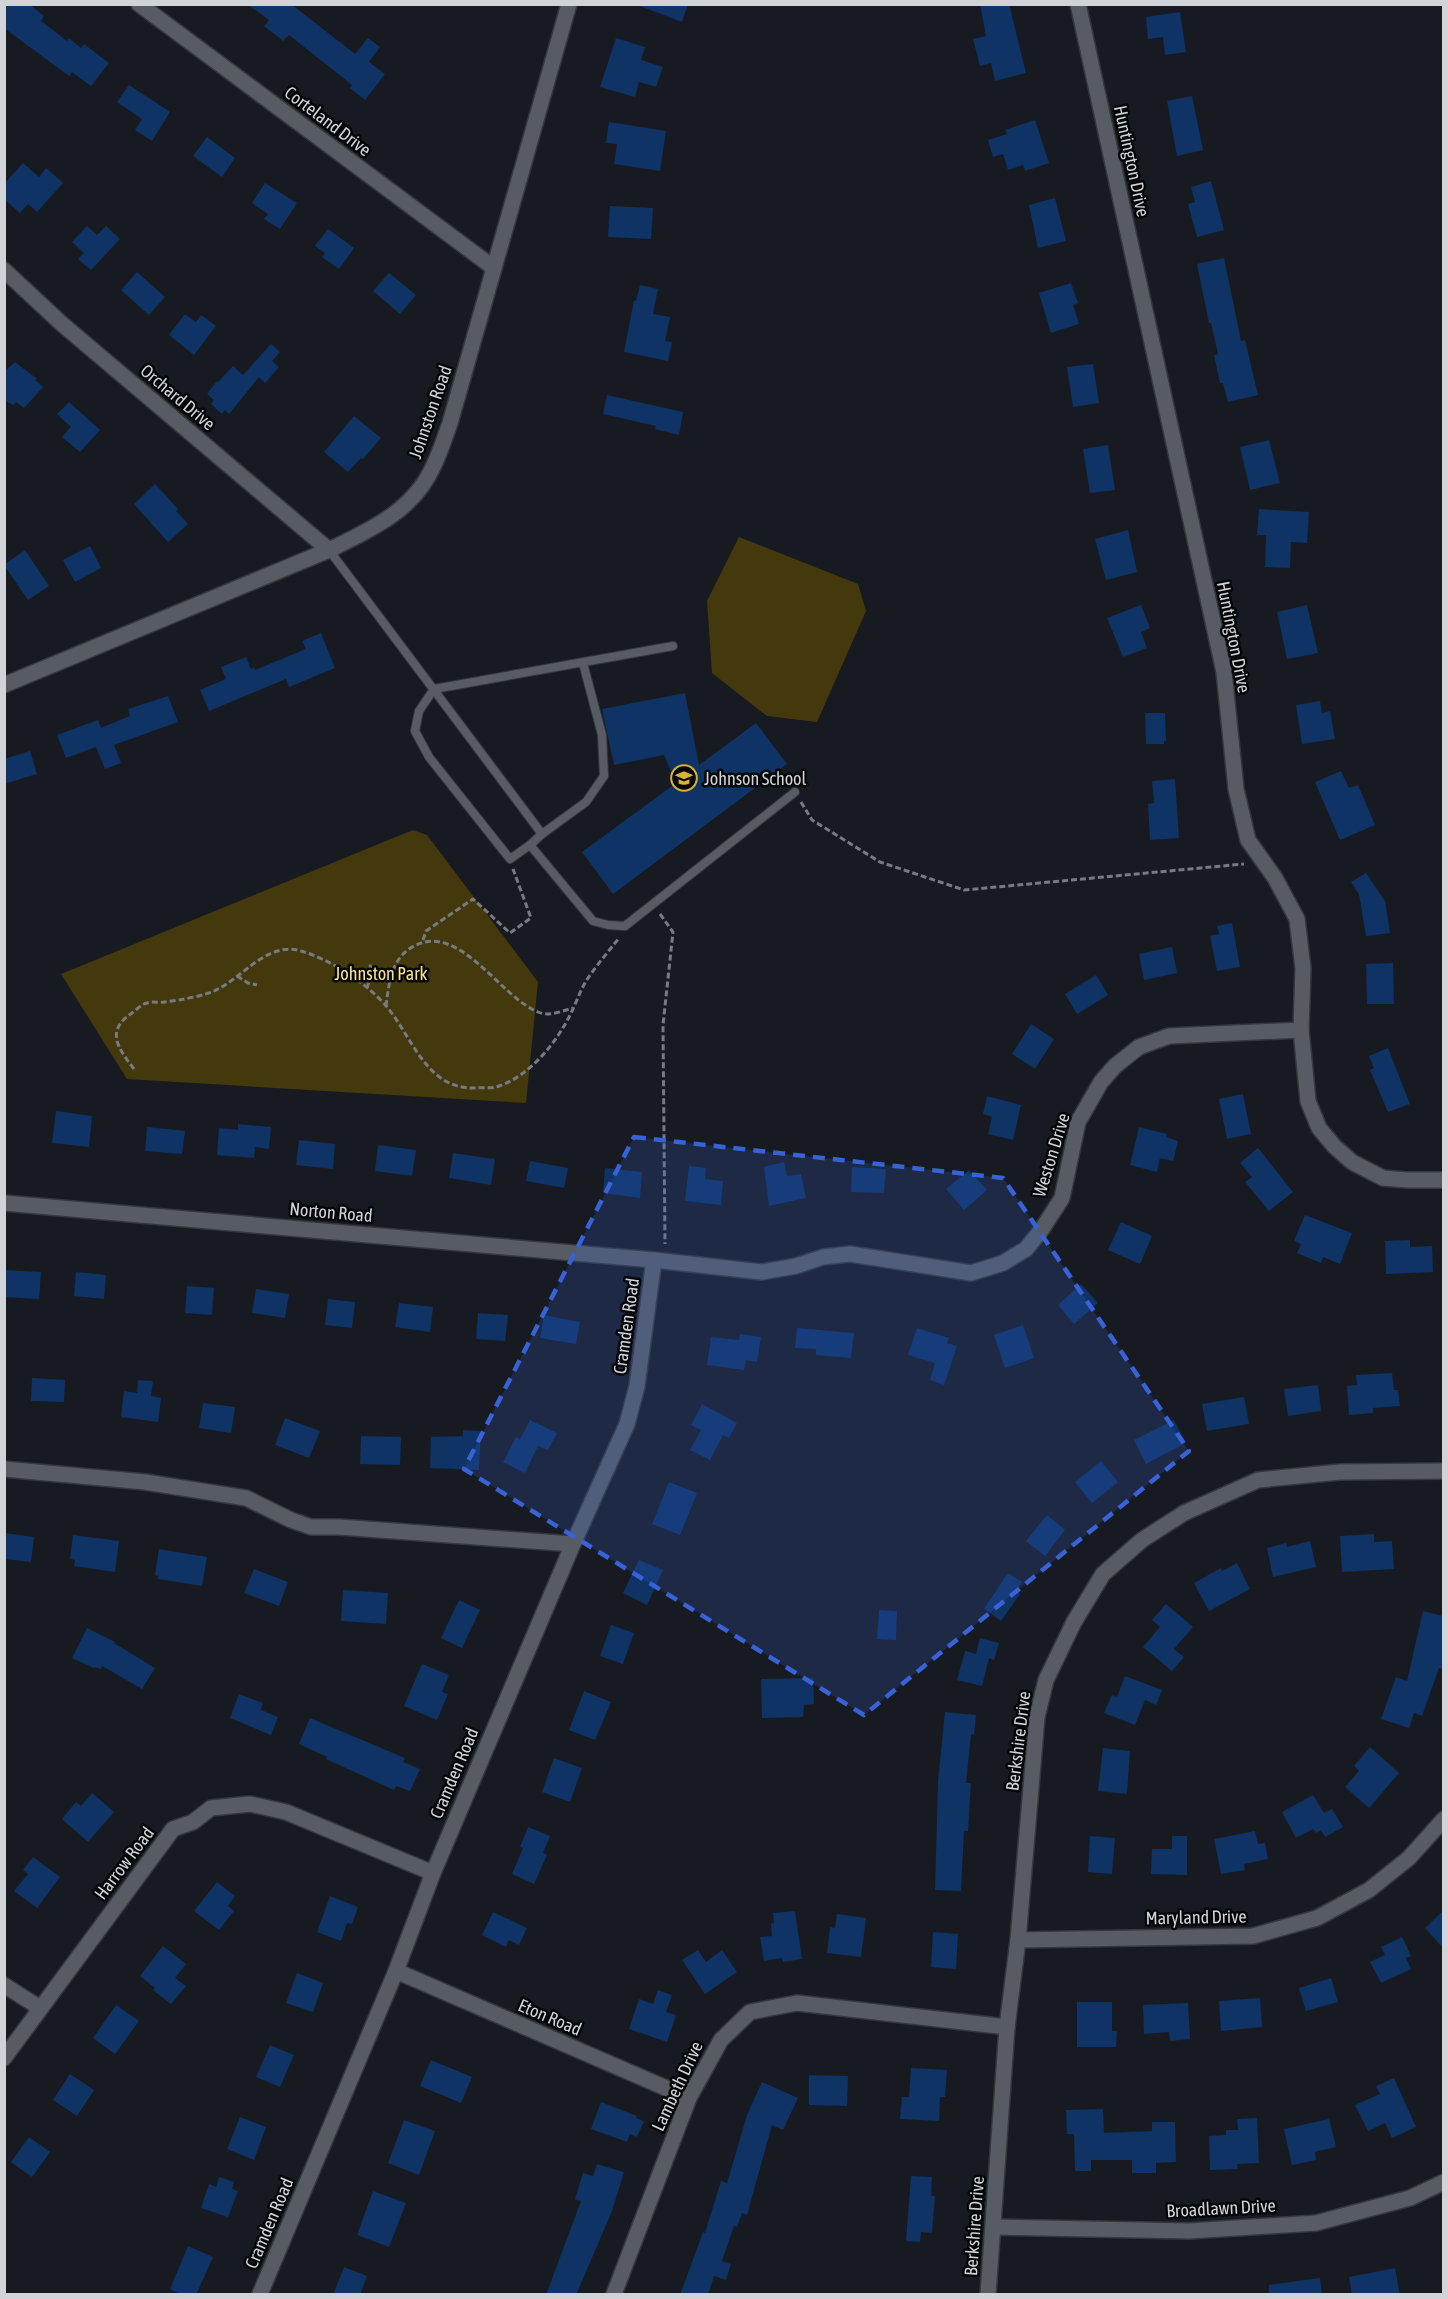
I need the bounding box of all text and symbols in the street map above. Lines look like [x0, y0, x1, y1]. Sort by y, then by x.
street label: Corteland Drive [281, 82, 375, 160]
street label: Huntington Drive [1110, 103, 1154, 219]
street label: Orchard Drive [136, 360, 220, 434]
street label: Johnston Road [404, 363, 456, 461]
street label: Huntington Drive [1213, 579, 1255, 695]
school or university icon: Johnson School [669, 763, 699, 793]
place label: Johnson School [704, 768, 807, 789]
park label: Johnston Park [335, 963, 427, 984]
street label: Weston Drive [1028, 1111, 1074, 1199]
street label: Norton Road [289, 1198, 373, 1226]
street label: Cramden Road [609, 1277, 643, 1375]
street label: Berkshire Drive [1001, 1690, 1035, 1792]
street label: Cramden Road [425, 1724, 483, 1822]
street label: Harrow Road [90, 1823, 158, 1903]
street label: Maryland Drive [1145, 1906, 1247, 1928]
street label: Eton Road [515, 1994, 585, 2040]
street label: Lambeth Drive [647, 2038, 707, 2134]
street label: Cramden Road [240, 2174, 298, 2272]
street label: Berkshire Drive [960, 2175, 988, 2277]
street label: Broadlawn Drive [1166, 2195, 1276, 2221]

